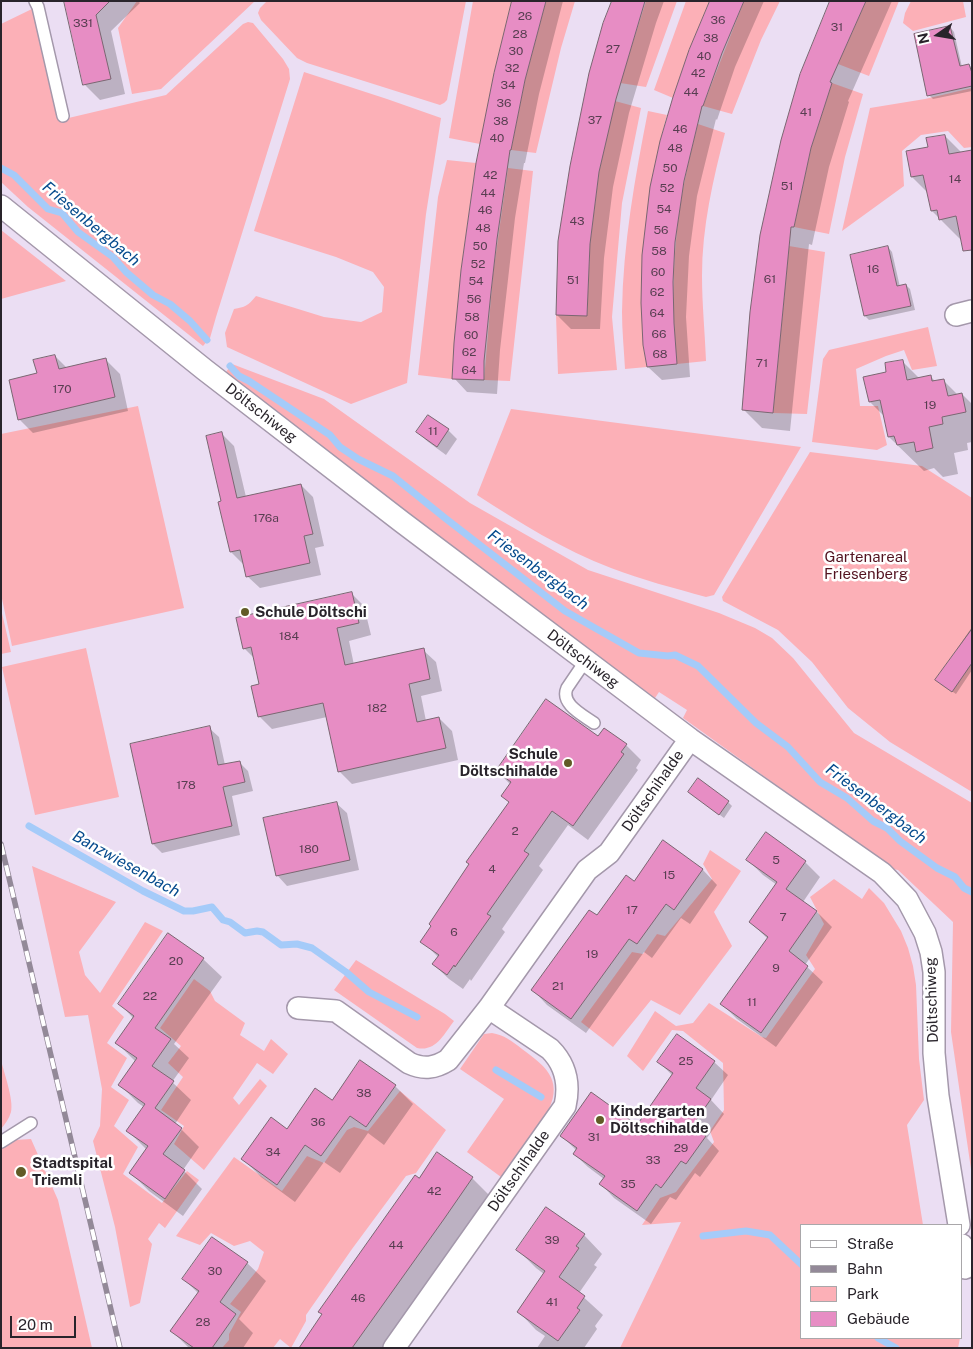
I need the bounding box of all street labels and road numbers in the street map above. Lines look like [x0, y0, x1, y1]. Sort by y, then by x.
street label: Döltschiweg [222, 379, 300, 447]
street label: Döltschiweg [543, 626, 623, 692]
street label: Döltschihalde [618, 747, 688, 835]
street label: Döltschiweg [922, 957, 942, 1043]
street label: Döltschihalde [484, 1127, 554, 1215]

